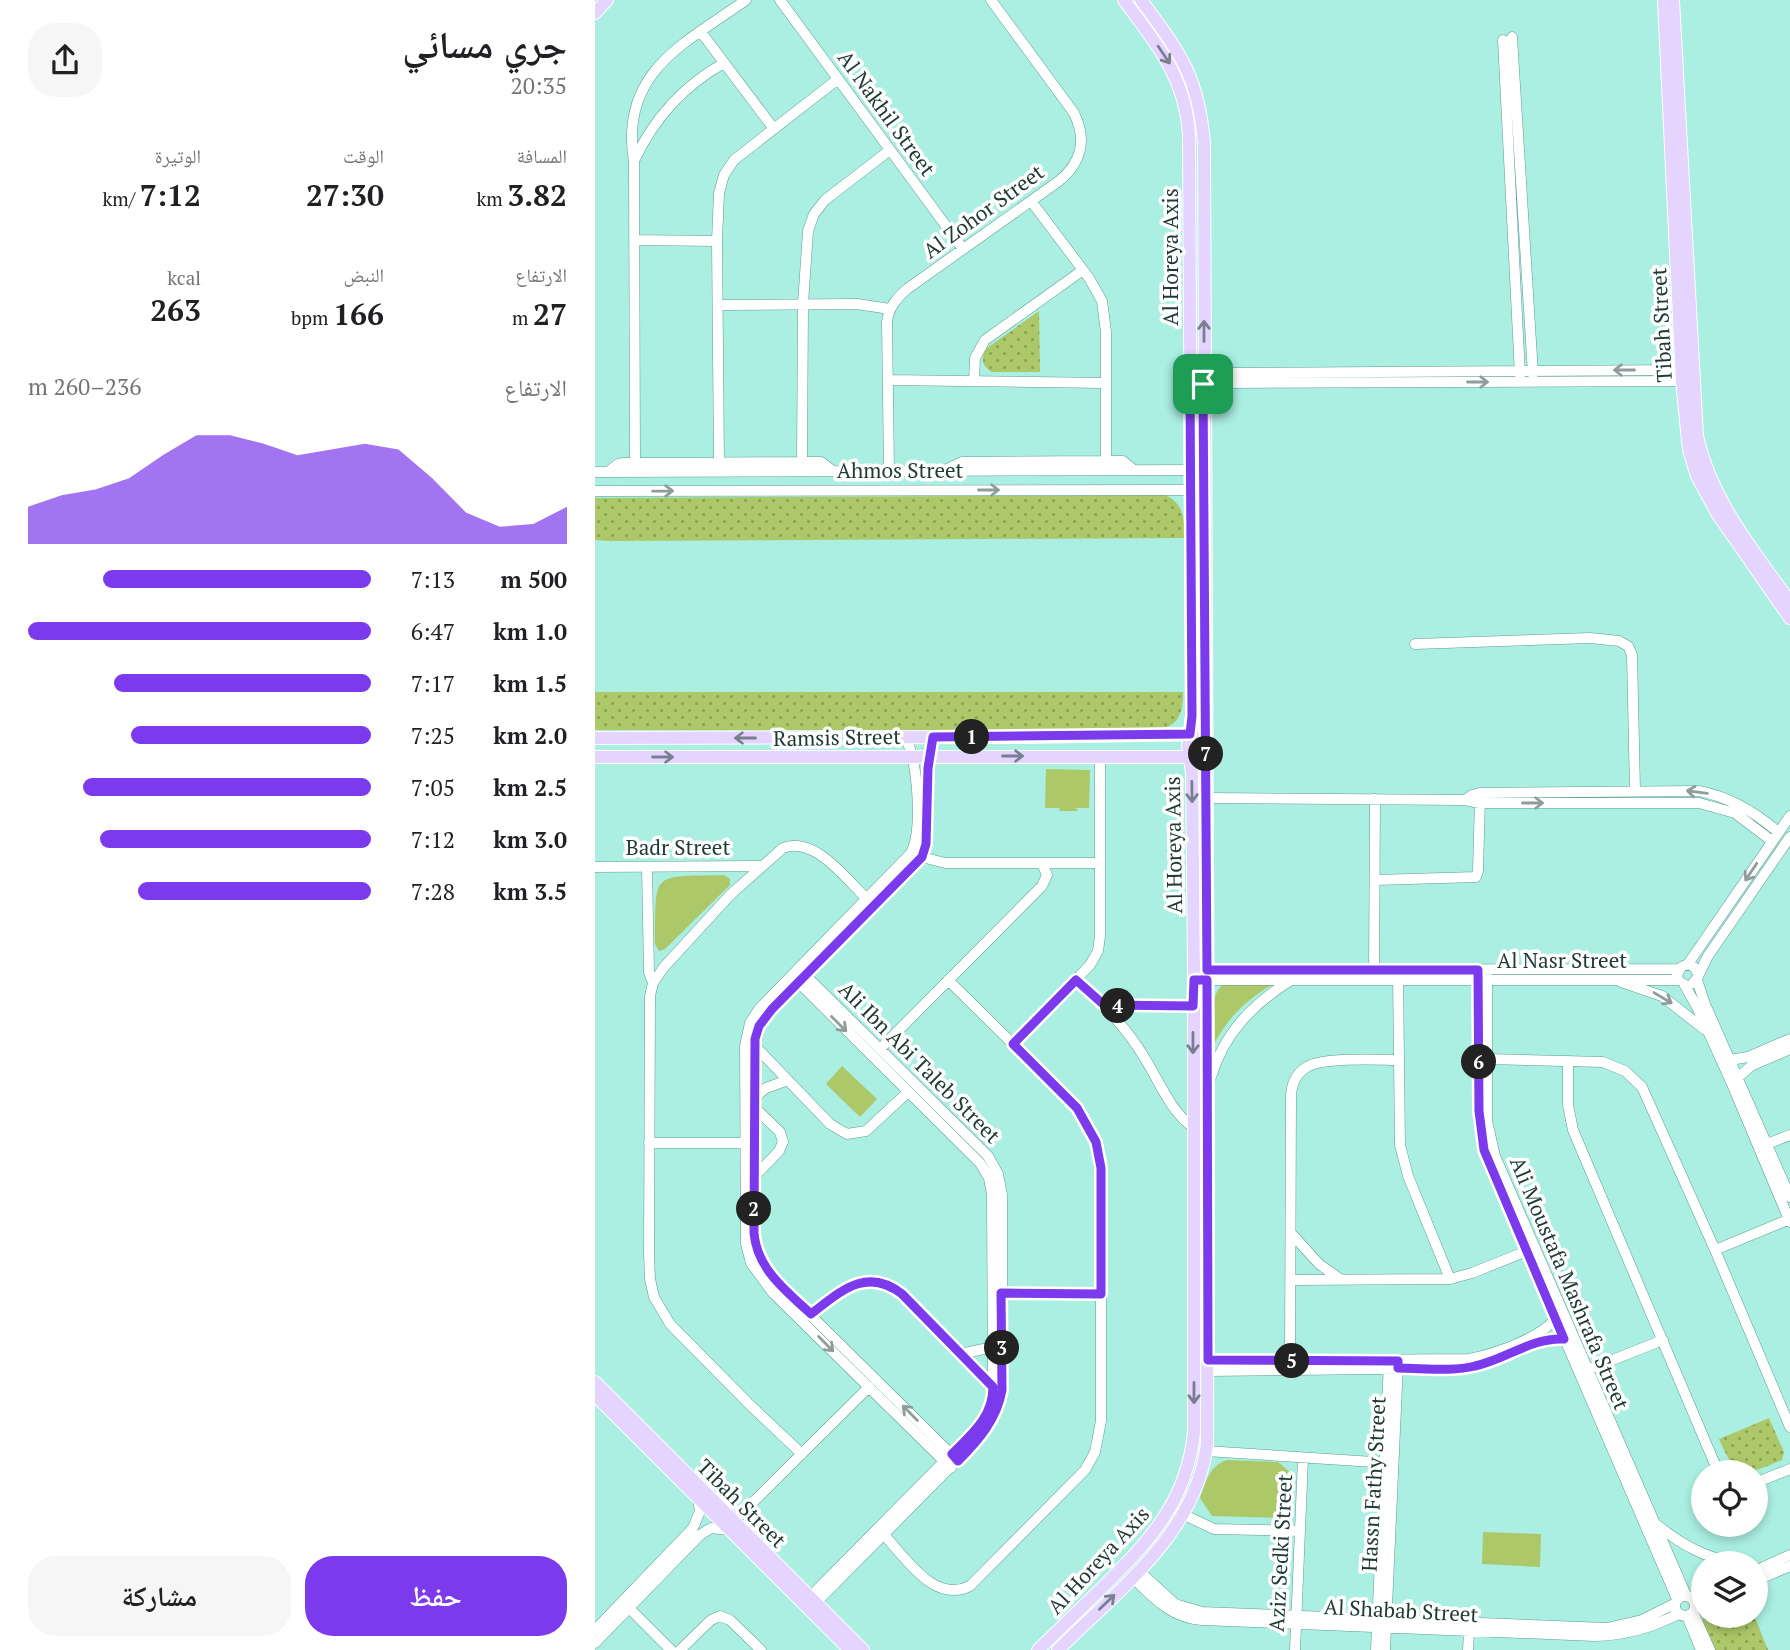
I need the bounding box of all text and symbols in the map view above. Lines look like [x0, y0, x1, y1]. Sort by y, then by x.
text: جري مسائي [402, 19, 567, 69]
button: share [28, 23, 102, 97]
street label: Al Nakhil Street [832, 45, 942, 182]
one-way arrow [1157, 45, 1171, 64]
text: 20:35 [510, 70, 567, 101]
text: الوتيرة [155, 143, 201, 168]
text: الوقت [343, 143, 384, 168]
text: المسافة [517, 143, 567, 168]
street label: Al Zohor Street [917, 158, 1049, 264]
text: 7:12 [140, 175, 201, 215]
text: 27:30 [306, 175, 384, 215]
text: 3.82 [507, 175, 567, 215]
text: /km [103, 186, 140, 211]
text: km [476, 186, 507, 211]
street label: Al Horeya Axis [1156, 188, 1184, 326]
text: النبض [343, 262, 384, 287]
text: الارتفاع [515, 262, 567, 287]
text: kcal [167, 265, 201, 290]
street label: Tibah Street [1644, 267, 1678, 383]
text: 263 [150, 290, 201, 330]
text: 166 [333, 294, 384, 334]
text: 27 [533, 294, 567, 334]
text: bpm [291, 305, 333, 330]
text: m [512, 305, 533, 330]
one-way arrow [1197, 319, 1210, 342]
pin [1173, 354, 1233, 414]
one-way arrow [1612, 363, 1635, 377]
icon: arrive [1184, 365, 1222, 403]
text: 236–260 m [28, 371, 141, 402]
text: الارتفاع [504, 372, 567, 403]
one-way arrow [1467, 375, 1490, 389]
street label: Ahmos Street [837, 456, 964, 484]
one-way arrow [977, 483, 1000, 496]
one-way arrow [651, 484, 674, 497]
text: 7:13 [411, 564, 455, 595]
text: 500 m [501, 564, 567, 595]
text: 6:47 [411, 616, 455, 647]
text: 1.0 km [493, 616, 567, 647]
text: 7:17 [411, 668, 455, 699]
text: 1.5 km [493, 668, 567, 699]
text: 7:25 [411, 720, 455, 751]
text: 2.0 km [493, 720, 567, 751]
pin: 1 [955, 720, 989, 754]
street label: Ramsis Street [773, 722, 901, 752]
text: 1 [966, 724, 977, 749]
one-way arrow [734, 731, 757, 745]
pin: 7 [1189, 736, 1223, 772]
text: 7 [1200, 741, 1211, 766]
one-way arrow [1001, 749, 1024, 763]
one-way arrow [651, 750, 674, 764]
text: 7:05 [411, 772, 455, 803]
text: 2.5 km [493, 772, 567, 803]
street label: Al Horeya Axis [1158, 776, 1188, 914]
one-way arrow [1185, 780, 1199, 803]
one-way arrow [1686, 785, 1708, 798]
one-way arrow [1521, 796, 1544, 810]
text: 7:12 [411, 824, 455, 855]
text: 3.0 km [493, 824, 567, 855]
street label: Badr Street [626, 833, 730, 861]
one-way arrow [1744, 862, 1758, 881]
text: 7:28 [411, 876, 455, 907]
text: 3.5 km [493, 876, 567, 907]
street label: Al Nasr Street [1497, 946, 1627, 974]
street label: Ali Ibn Abi Taleb Street [833, 975, 1007, 1149]
pin: 4 [1100, 988, 1135, 1024]
one-way arrow [1653, 991, 1673, 1005]
text: 4 [1112, 993, 1123, 1018]
one-way arrow [831, 1015, 848, 1032]
one-way arrow [1186, 1032, 1200, 1055]
pin: 6 [1461, 1044, 1497, 1080]
text: 6 [1473, 1049, 1484, 1074]
street label: Ali Moustafa Mashrafa Street [1504, 1152, 1636, 1414]
pin: 2 [737, 1192, 771, 1226]
text: 2 [748, 1196, 759, 1221]
pin: 3 [985, 1330, 1019, 1366]
one-way arrow [817, 1335, 834, 1352]
text: 3 [996, 1335, 1007, 1360]
pin: 5 [1275, 1344, 1309, 1378]
text: 5 [1286, 1348, 1297, 1373]
one-way arrow [1187, 1382, 1201, 1405]
street label: Hassn Fathy Street [1354, 1395, 1392, 1572]
one-way arrow [901, 1404, 918, 1421]
street label: Tibah Street [692, 1453, 793, 1554]
map controls [1691, 1460, 1768, 1628]
button: locate [1691, 1460, 1768, 1537]
street label: Aziz Sedki Street [1262, 1473, 1298, 1633]
street label: Al Horeya Axis [1041, 1500, 1155, 1620]
button: layers [1691, 1551, 1768, 1628]
button: مشاركة [28, 1556, 291, 1636]
button: حفظ [305, 1556, 567, 1636]
street label: Al Shabab Street [1323, 1592, 1479, 1628]
one-way arrow [1098, 1594, 1115, 1611]

